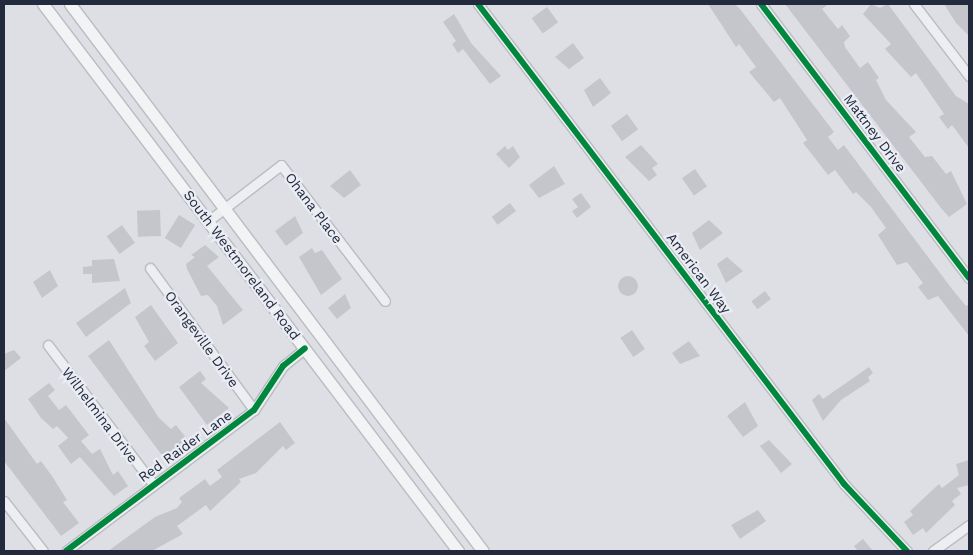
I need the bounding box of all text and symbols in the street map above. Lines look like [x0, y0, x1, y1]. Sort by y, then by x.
street label: Mattney Drive [840, 91, 910, 175]
street label: Ohana Place [282, 169, 346, 247]
street label: South Westmoreland Road [180, 187, 304, 343]
street label: American Way [663, 229, 735, 317]
street label: Orangeville Drive [161, 288, 243, 390]
street label: Wilhelmina Drive [58, 364, 142, 466]
street label: Red Raider Lane [135, 406, 235, 486]

